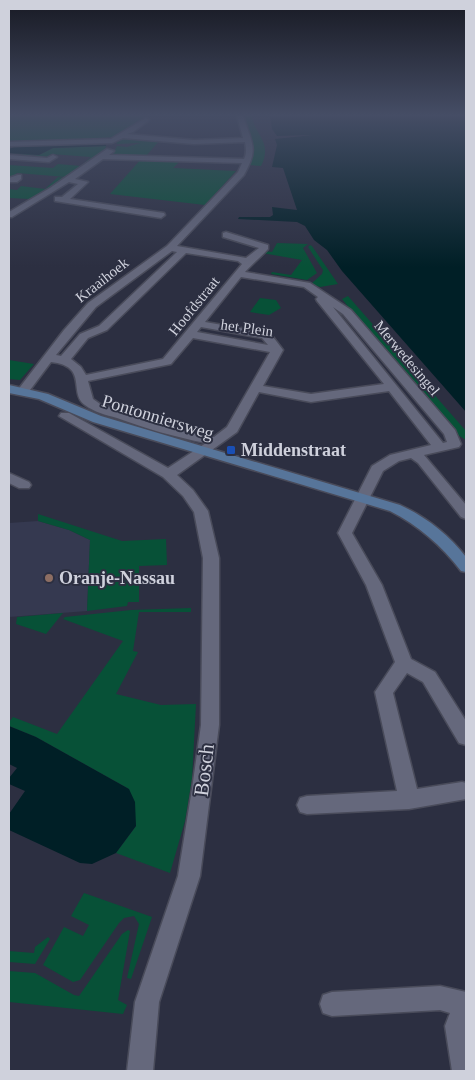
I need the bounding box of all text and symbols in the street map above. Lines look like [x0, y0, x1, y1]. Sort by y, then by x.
street label: Kraaihoek [72, 254, 132, 306]
street label: Hoofdstraat [166, 273, 223, 339]
street label: het Plein [220, 316, 275, 340]
street label: Merwedesingel [371, 317, 443, 399]
street label: Pontonniersweg [100, 390, 216, 444]
place label: Middenstraat [241, 440, 346, 460]
marker: Middenstraat [225, 444, 237, 456]
place label: Oranje-Nassau [59, 568, 175, 588]
marker: Oranje-Nassau [43, 572, 55, 584]
street label: Bosch [189, 742, 219, 798]

